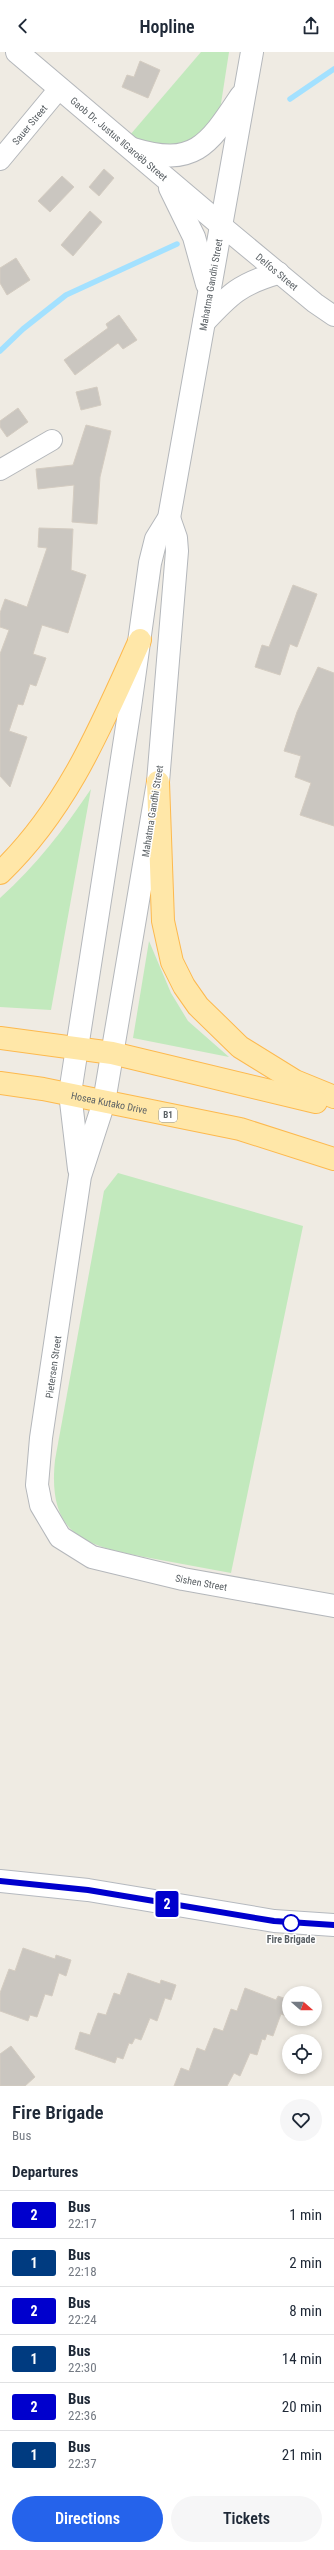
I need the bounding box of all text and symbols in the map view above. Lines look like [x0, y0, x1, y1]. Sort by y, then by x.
icon: back [12, 15, 34, 37]
icon: share [300, 15, 322, 37]
text: Hopline [139, 16, 195, 37]
street label: Gaob Dr. Justus ǁGaroëb Street [68, 95, 169, 183]
street label: Sauer Street [10, 103, 49, 147]
street label: Mahatma Gandhi Street [197, 238, 225, 332]
street label: Delfos Street [254, 251, 300, 293]
street label: Mahatma Gandhi Street [140, 764, 165, 858]
street label: Hosea Kutako Drive [70, 1090, 148, 1116]
road number: B1 [159, 1108, 177, 1122]
street label: Pietersen Street [44, 1335, 63, 1399]
street label: Sishen Street [174, 1572, 228, 1593]
line badge: 2 [154, 1891, 180, 1917]
text: 2 [163, 1896, 171, 1912]
marker: Fire Brigade [282, 1914, 300, 1932]
place label: Fire Brigade [267, 1934, 315, 1945]
north arrow [282, 1986, 322, 2026]
map controls [282, 1986, 322, 2074]
button: locate [282, 2034, 322, 2074]
button: heart [280, 2099, 322, 2141]
text: Fire Brigade [12, 2101, 104, 2124]
text: Bus [12, 2128, 31, 2143]
text: Departures [12, 2163, 78, 2181]
text: Bus [68, 2198, 91, 2216]
text: 1 min [289, 2206, 322, 2224]
text: 2 [30, 2207, 38, 2223]
text: 22:17 [68, 2216, 97, 2231]
text: Bus [68, 2246, 91, 2264]
text: 2 min [289, 2254, 322, 2272]
text: 1 [30, 2255, 38, 2271]
text: 22:18 [68, 2264, 97, 2279]
text: Bus [68, 2294, 91, 2312]
text: 8 min [289, 2302, 322, 2320]
text: 2 [30, 2303, 38, 2319]
text: 22:24 [68, 2312, 97, 2327]
text: Bus [68, 2342, 91, 2360]
text: 14 min [282, 2350, 322, 2368]
text: 1 [30, 2351, 38, 2367]
text: 22:30 [68, 2360, 97, 2375]
text: Bus [68, 2390, 91, 2408]
text: 20 min [282, 2398, 322, 2416]
text: 2 [30, 2399, 38, 2415]
text: 22:36 [68, 2408, 97, 2423]
text: Bus [68, 2438, 91, 2456]
text: 21 min [282, 2446, 322, 2464]
text: 1 [30, 2447, 38, 2463]
text: 22:37 [68, 2456, 97, 2471]
button: Directions [12, 2496, 163, 2542]
button: Tickets [171, 2496, 322, 2542]

